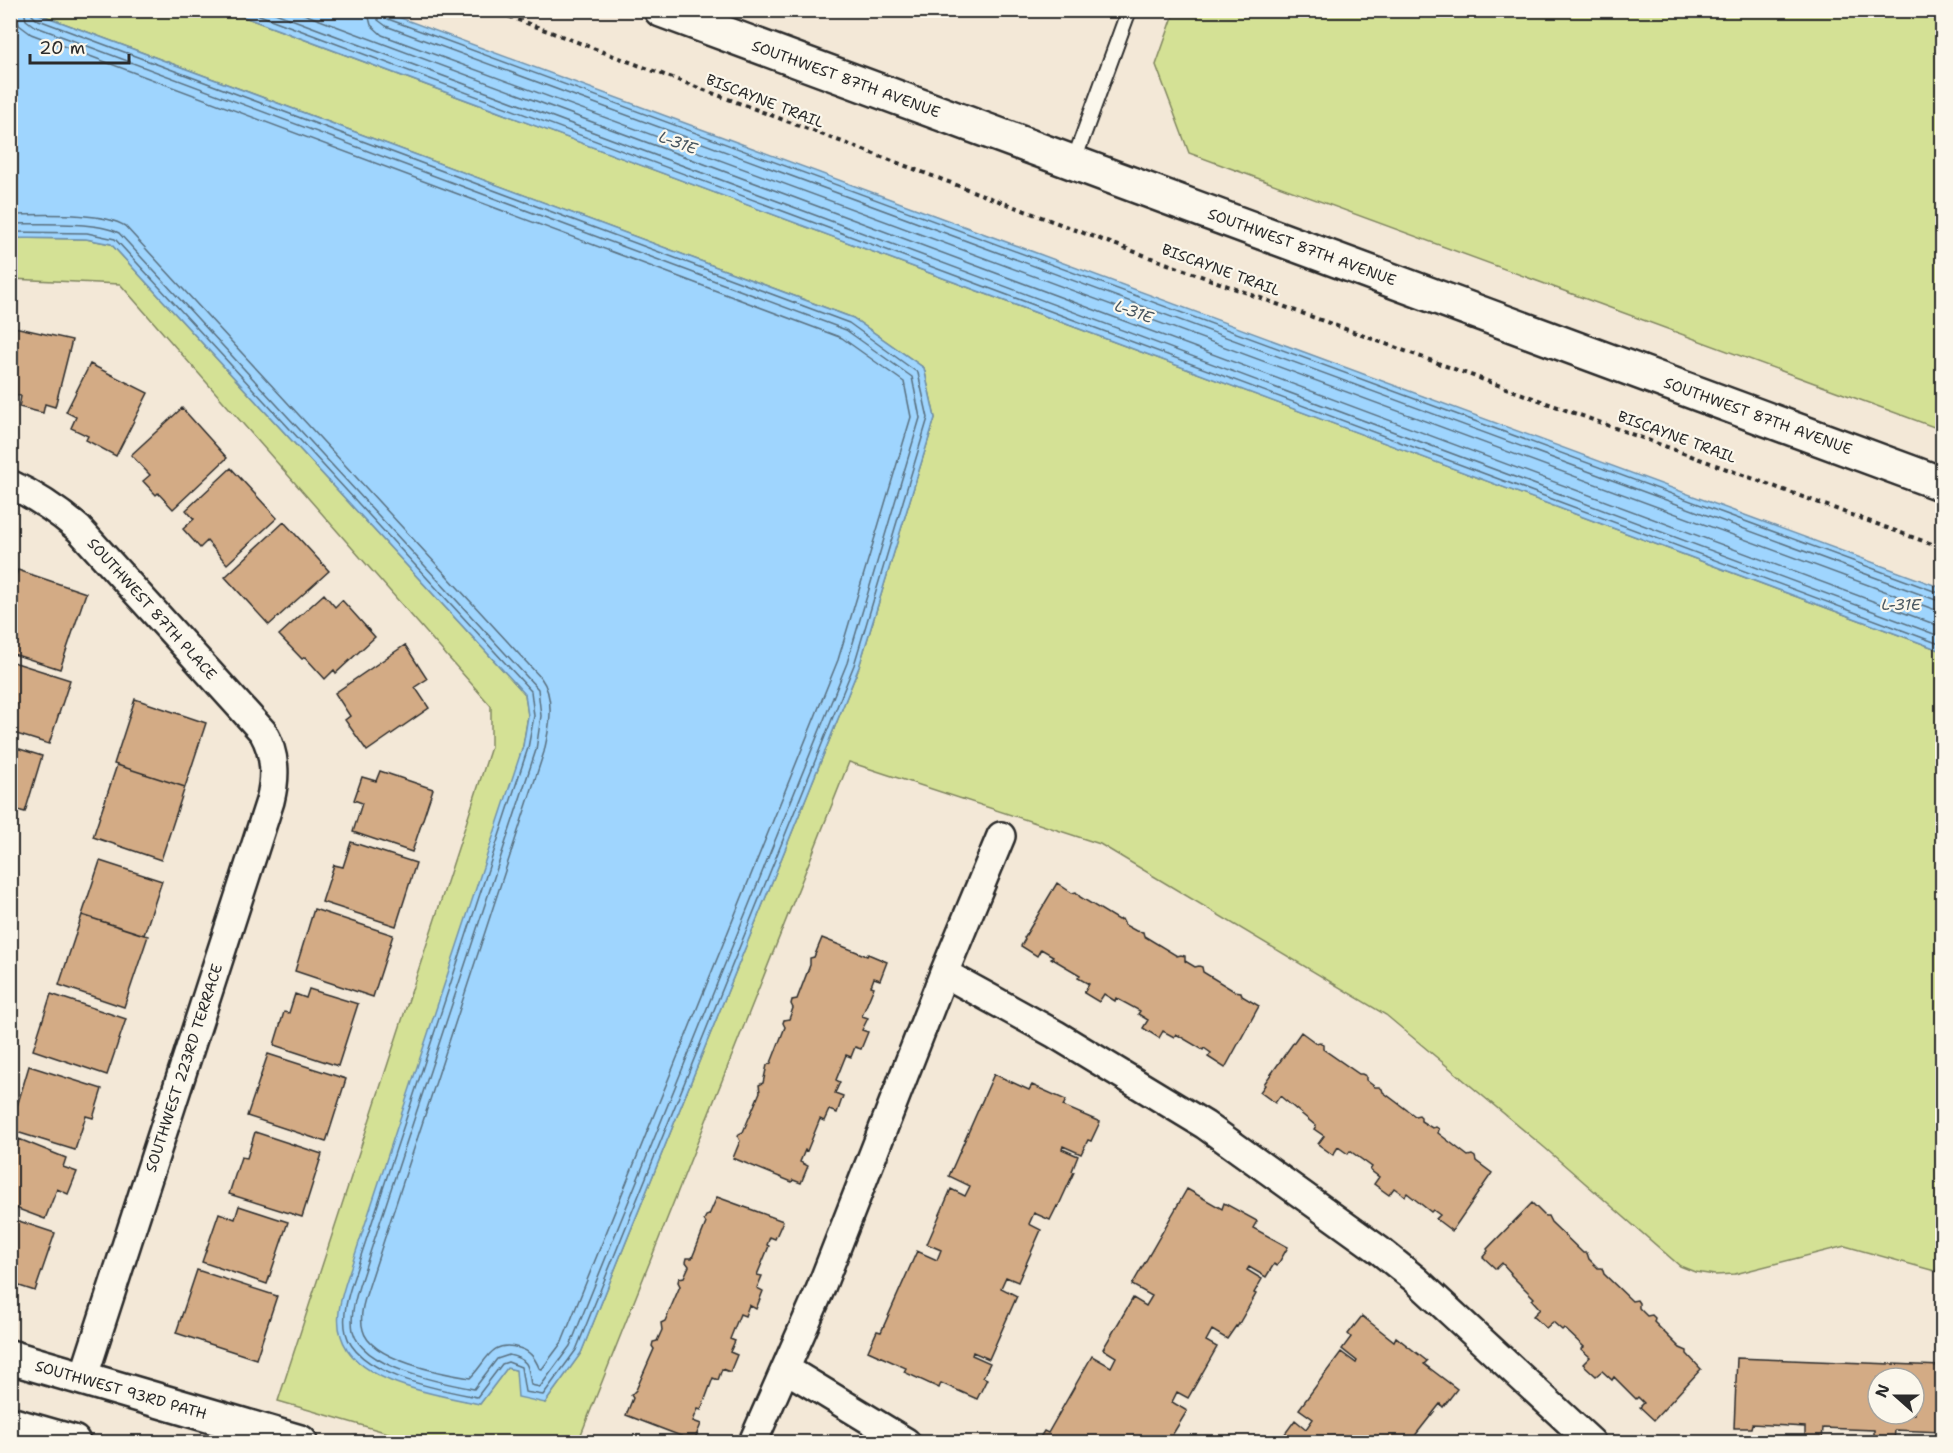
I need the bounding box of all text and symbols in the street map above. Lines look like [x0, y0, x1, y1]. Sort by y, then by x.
scale bar [30, 27, 129, 65]
text: 20 m [39, 36, 85, 60]
street label: SOUTHWEST 87TH AVENUE [749, 36, 943, 122]
street label: BISCAYNE TRAIL [703, 69, 827, 133]
water label: L-31E [656, 126, 701, 159]
street label: SOUTHWEST 87TH AVENUE [1205, 204, 1399, 290]
street label: BISCAYNE TRAIL [1159, 239, 1283, 301]
water label: L-31E [1112, 295, 1157, 328]
street label: SOUTHWEST 87TH AVENUE [1661, 373, 1855, 459]
street label: BISCAYNE TRAIL [1615, 406, 1739, 468]
street label: SOUTHWEST 87TH PLACE [83, 534, 221, 684]
water label: L-31E [1881, 594, 1922, 615]
street label: SOUTHWEST 223RD TERRACE [141, 961, 227, 1175]
street label: SOUTHWEST 93RD PATH [33, 1356, 209, 1424]
north arrow [1866, 1366, 1926, 1426]
text: N [1870, 1381, 1895, 1400]

